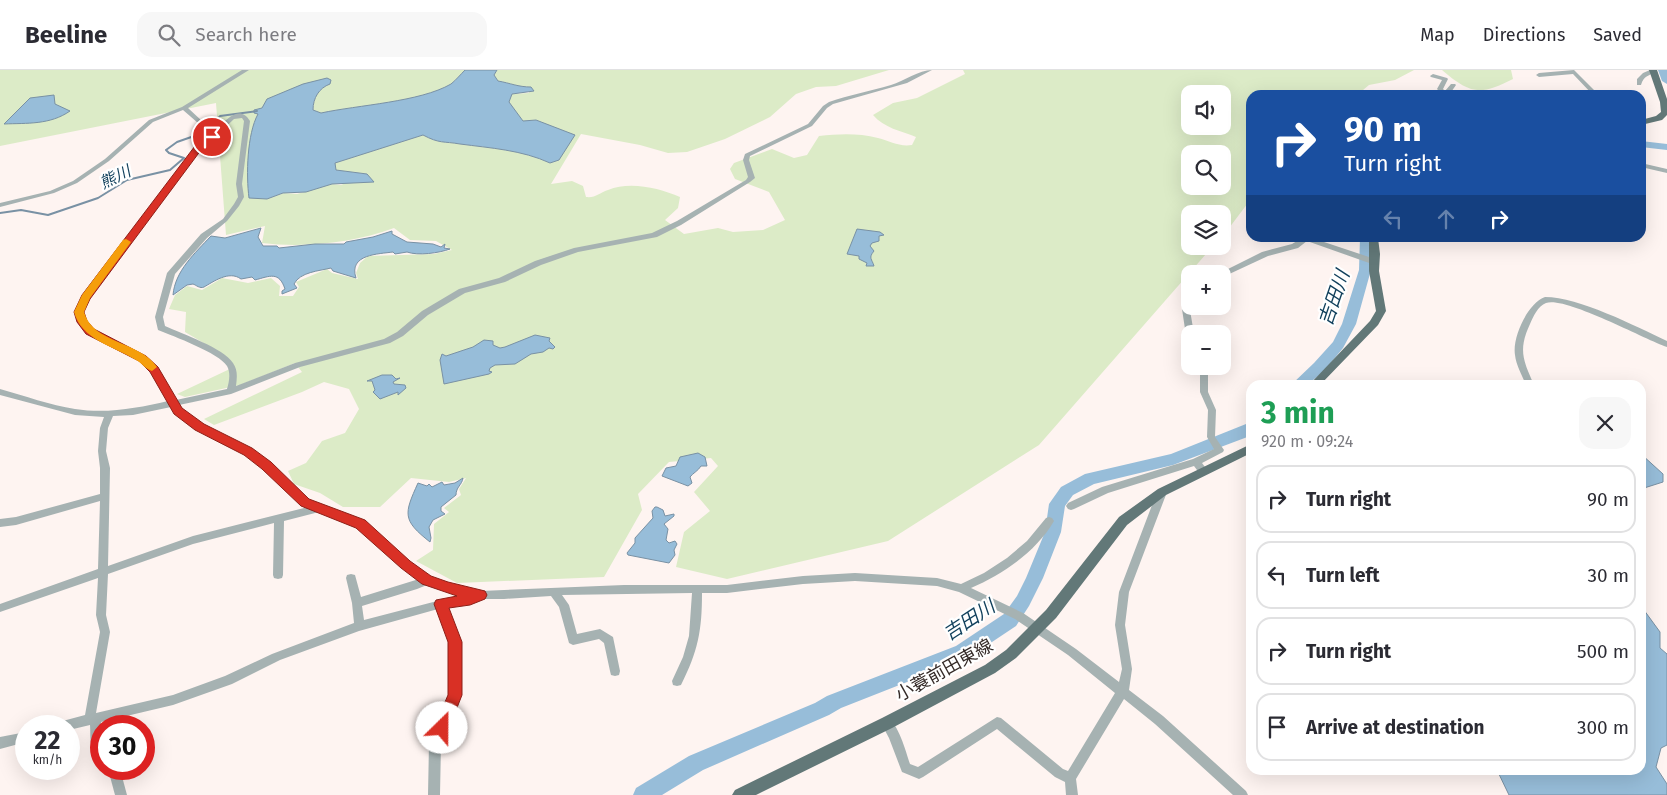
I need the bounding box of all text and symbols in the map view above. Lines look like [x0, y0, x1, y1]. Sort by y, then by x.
search box [137, 12, 487, 57]
text: Beeline [25, 21, 107, 49]
icon: search [155, 21, 183, 49]
text: Search here [195, 23, 297, 46]
text: Map [1420, 24, 1455, 46]
text: Directions [1483, 24, 1565, 46]
text: Saved [1593, 24, 1642, 46]
map controls [1181, 85, 1231, 375]
button: sound [1181, 85, 1231, 135]
text: 90 m [1344, 108, 1422, 150]
icon: right [1261, 110, 1326, 175]
pin [191, 116, 233, 158]
icon: arrive [198, 123, 226, 151]
button: search [1181, 145, 1231, 195]
text: Turn right [1344, 150, 1441, 177]
water label: 熊川 [96, 161, 135, 193]
button: layers [1181, 205, 1231, 255]
icon: left [1379, 205, 1407, 233]
icon: ahead [1432, 205, 1460, 233]
icon: right [1485, 205, 1513, 233]
button: + [1181, 265, 1231, 315]
water label: 吉田川 [1314, 265, 1355, 329]
button: − [1181, 325, 1231, 375]
text: 3 min [1261, 395, 1335, 431]
button: close [1579, 397, 1631, 449]
text: 920 m · 09:24 [1261, 432, 1353, 451]
icon: right [1263, 485, 1291, 513]
text: Turn right [1306, 488, 1391, 511]
text: 90 m [1587, 488, 1629, 511]
icon: left [1263, 561, 1291, 589]
text: Turn left [1306, 564, 1380, 587]
text: 30 m [1588, 564, 1629, 587]
water label: 吉田川 [939, 594, 1001, 645]
street label: 小蓑前田東線 [891, 634, 997, 706]
icon: right [1263, 637, 1291, 665]
text: Turn right [1306, 640, 1391, 663]
text: 500 m [1577, 640, 1629, 663]
position arrow [415, 701, 467, 753]
icon: arrive [1263, 713, 1291, 741]
speed limit sign: 30 [90, 715, 155, 780]
text: Arrive at destination [1306, 716, 1485, 739]
text: 300 m [1577, 716, 1629, 739]
text: 22 [35, 726, 60, 756]
text: km/h [33, 753, 62, 767]

